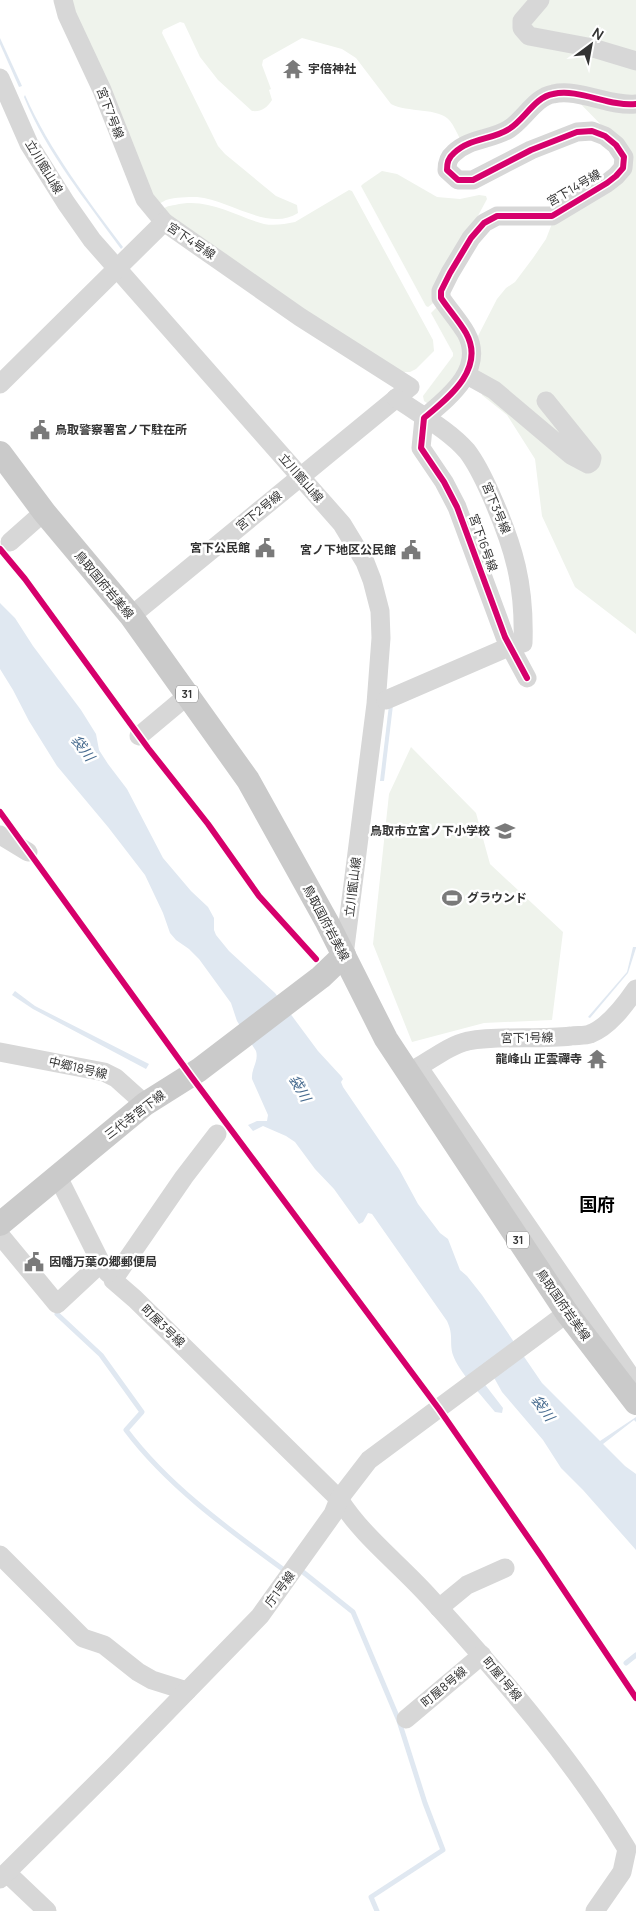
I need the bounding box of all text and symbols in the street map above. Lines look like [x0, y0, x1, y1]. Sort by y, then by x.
north arrow [566, 20, 616, 70]
text: N [589, 23, 607, 44]
temple icon: 宇倍神社 [282, 58, 304, 80]
place label: 宇倍神社 [308, 60, 356, 77]
street label: 宮下7号線 [93, 85, 128, 141]
street label: 立川甑山線 [22, 137, 67, 197]
street label: 宮下14号線 [544, 165, 604, 210]
street label: 宮下4号線 [164, 218, 219, 263]
public building icon: 鳥取警察署宮ノ下駐在所 [29, 419, 51, 441]
place label: 鳥取警察署宮ノ下駐在所 [55, 421, 187, 438]
street label: 立川甑山線 [275, 449, 327, 506]
street label: 宮下3号線 [478, 479, 515, 536]
street label: 宮下2号線 [232, 487, 285, 534]
street label: 宮下16号線 [465, 512, 502, 574]
public building icon: 宮下公民館 [254, 537, 276, 559]
place label: 宮下公民館 [190, 539, 250, 556]
public building icon: 宮ノ下地区公民館 [400, 539, 422, 561]
place label: 宮ノ下地区公民館 [300, 541, 396, 558]
street label: 鳥取国府岩美線 [71, 547, 138, 622]
road number: 31 [176, 686, 198, 702]
water label: 袋川 [67, 731, 101, 766]
school or university icon: 鳥取市立宮ノ下小学校 [494, 820, 516, 842]
place label: 鳥取市立宮ノ下小学校 [370, 822, 490, 839]
street label: 立川甑山線 [340, 856, 365, 918]
street label: 鳥取国府岩美線 [299, 882, 354, 964]
sports icon: グラウンド [441, 887, 463, 909]
place label: グラウンド [467, 889, 527, 906]
street label: 宮下1号線 [501, 1029, 553, 1046]
temple icon: 龍峰山 正雲禪寺 [586, 1048, 608, 1070]
place label: 龍峰山 正雲禪寺 [496, 1050, 582, 1067]
street label: 中郷18号線 [47, 1053, 109, 1083]
water label: 袋川 [285, 1071, 317, 1106]
street label: 三代寺宮下線 [101, 1086, 169, 1143]
district label: 国府 [579, 1192, 615, 1216]
road number: 31 [507, 1232, 529, 1248]
public building icon: 因幡万葉の郷郵便局 [23, 1251, 45, 1273]
place label: 因幡万葉の郷郵便局 [49, 1253, 157, 1270]
street label: 鳥取国府岩美線 [532, 1265, 594, 1344]
street label: 町屋3号線 [138, 1301, 189, 1351]
water label: 袋川 [527, 1391, 560, 1426]
street label: 庁1号線 [261, 1567, 299, 1610]
street label: 町屋1号線 [479, 1653, 526, 1704]
street label: 町屋8号線 [417, 1662, 470, 1711]

